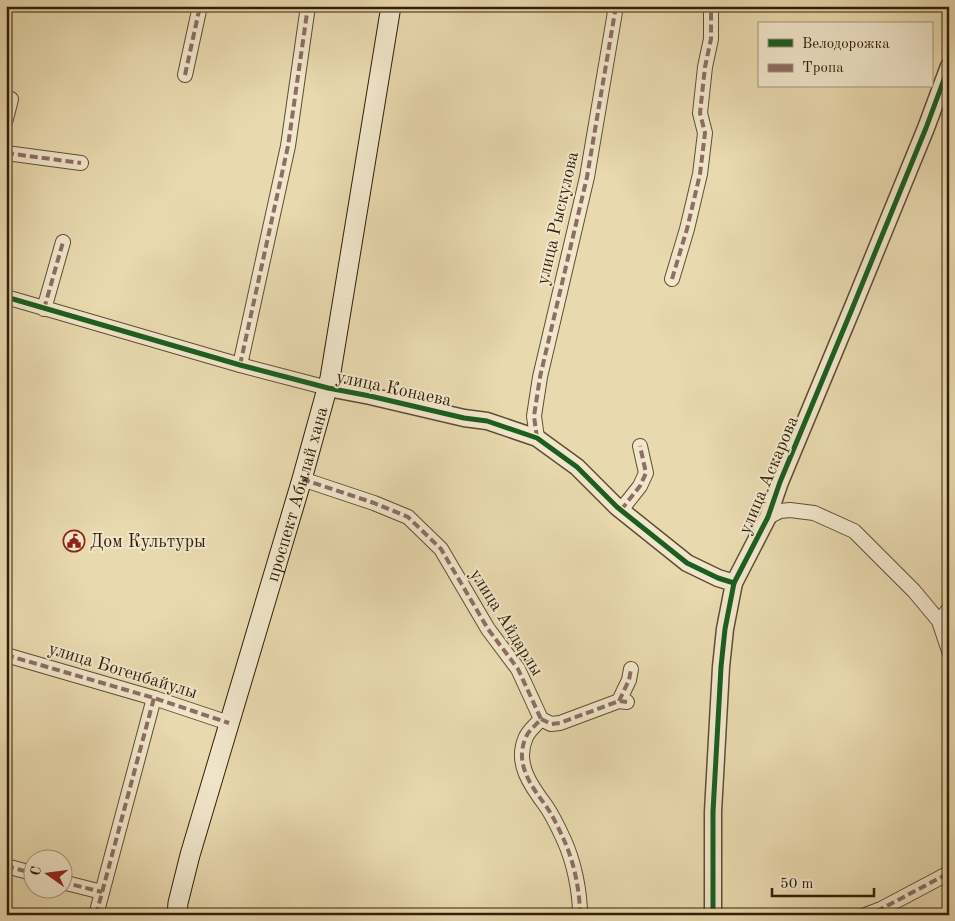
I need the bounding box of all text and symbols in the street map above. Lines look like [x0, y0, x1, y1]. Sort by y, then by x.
legend [758, 22, 932, 88]
text: Велодорожка [802, 37, 890, 52]
text: Тропа [802, 61, 844, 76]
street label: улица Рыскулова [534, 150, 582, 287]
street label: улица Конаева [334, 368, 453, 410]
street label: проспект Абылай хана [264, 405, 332, 584]
street label: улица Аскарова [736, 414, 802, 537]
public building icon: Дом Культуры [62, 529, 86, 553]
place label: Дом Культуры [90, 533, 206, 551]
street label: улица Айдарлы [466, 566, 546, 679]
street label: улица Богенбайулы [46, 640, 199, 702]
north arrow [22, 848, 72, 898]
text: С [28, 865, 44, 877]
scale bar [772, 866, 875, 898]
text: 50 m [780, 877, 814, 892]

